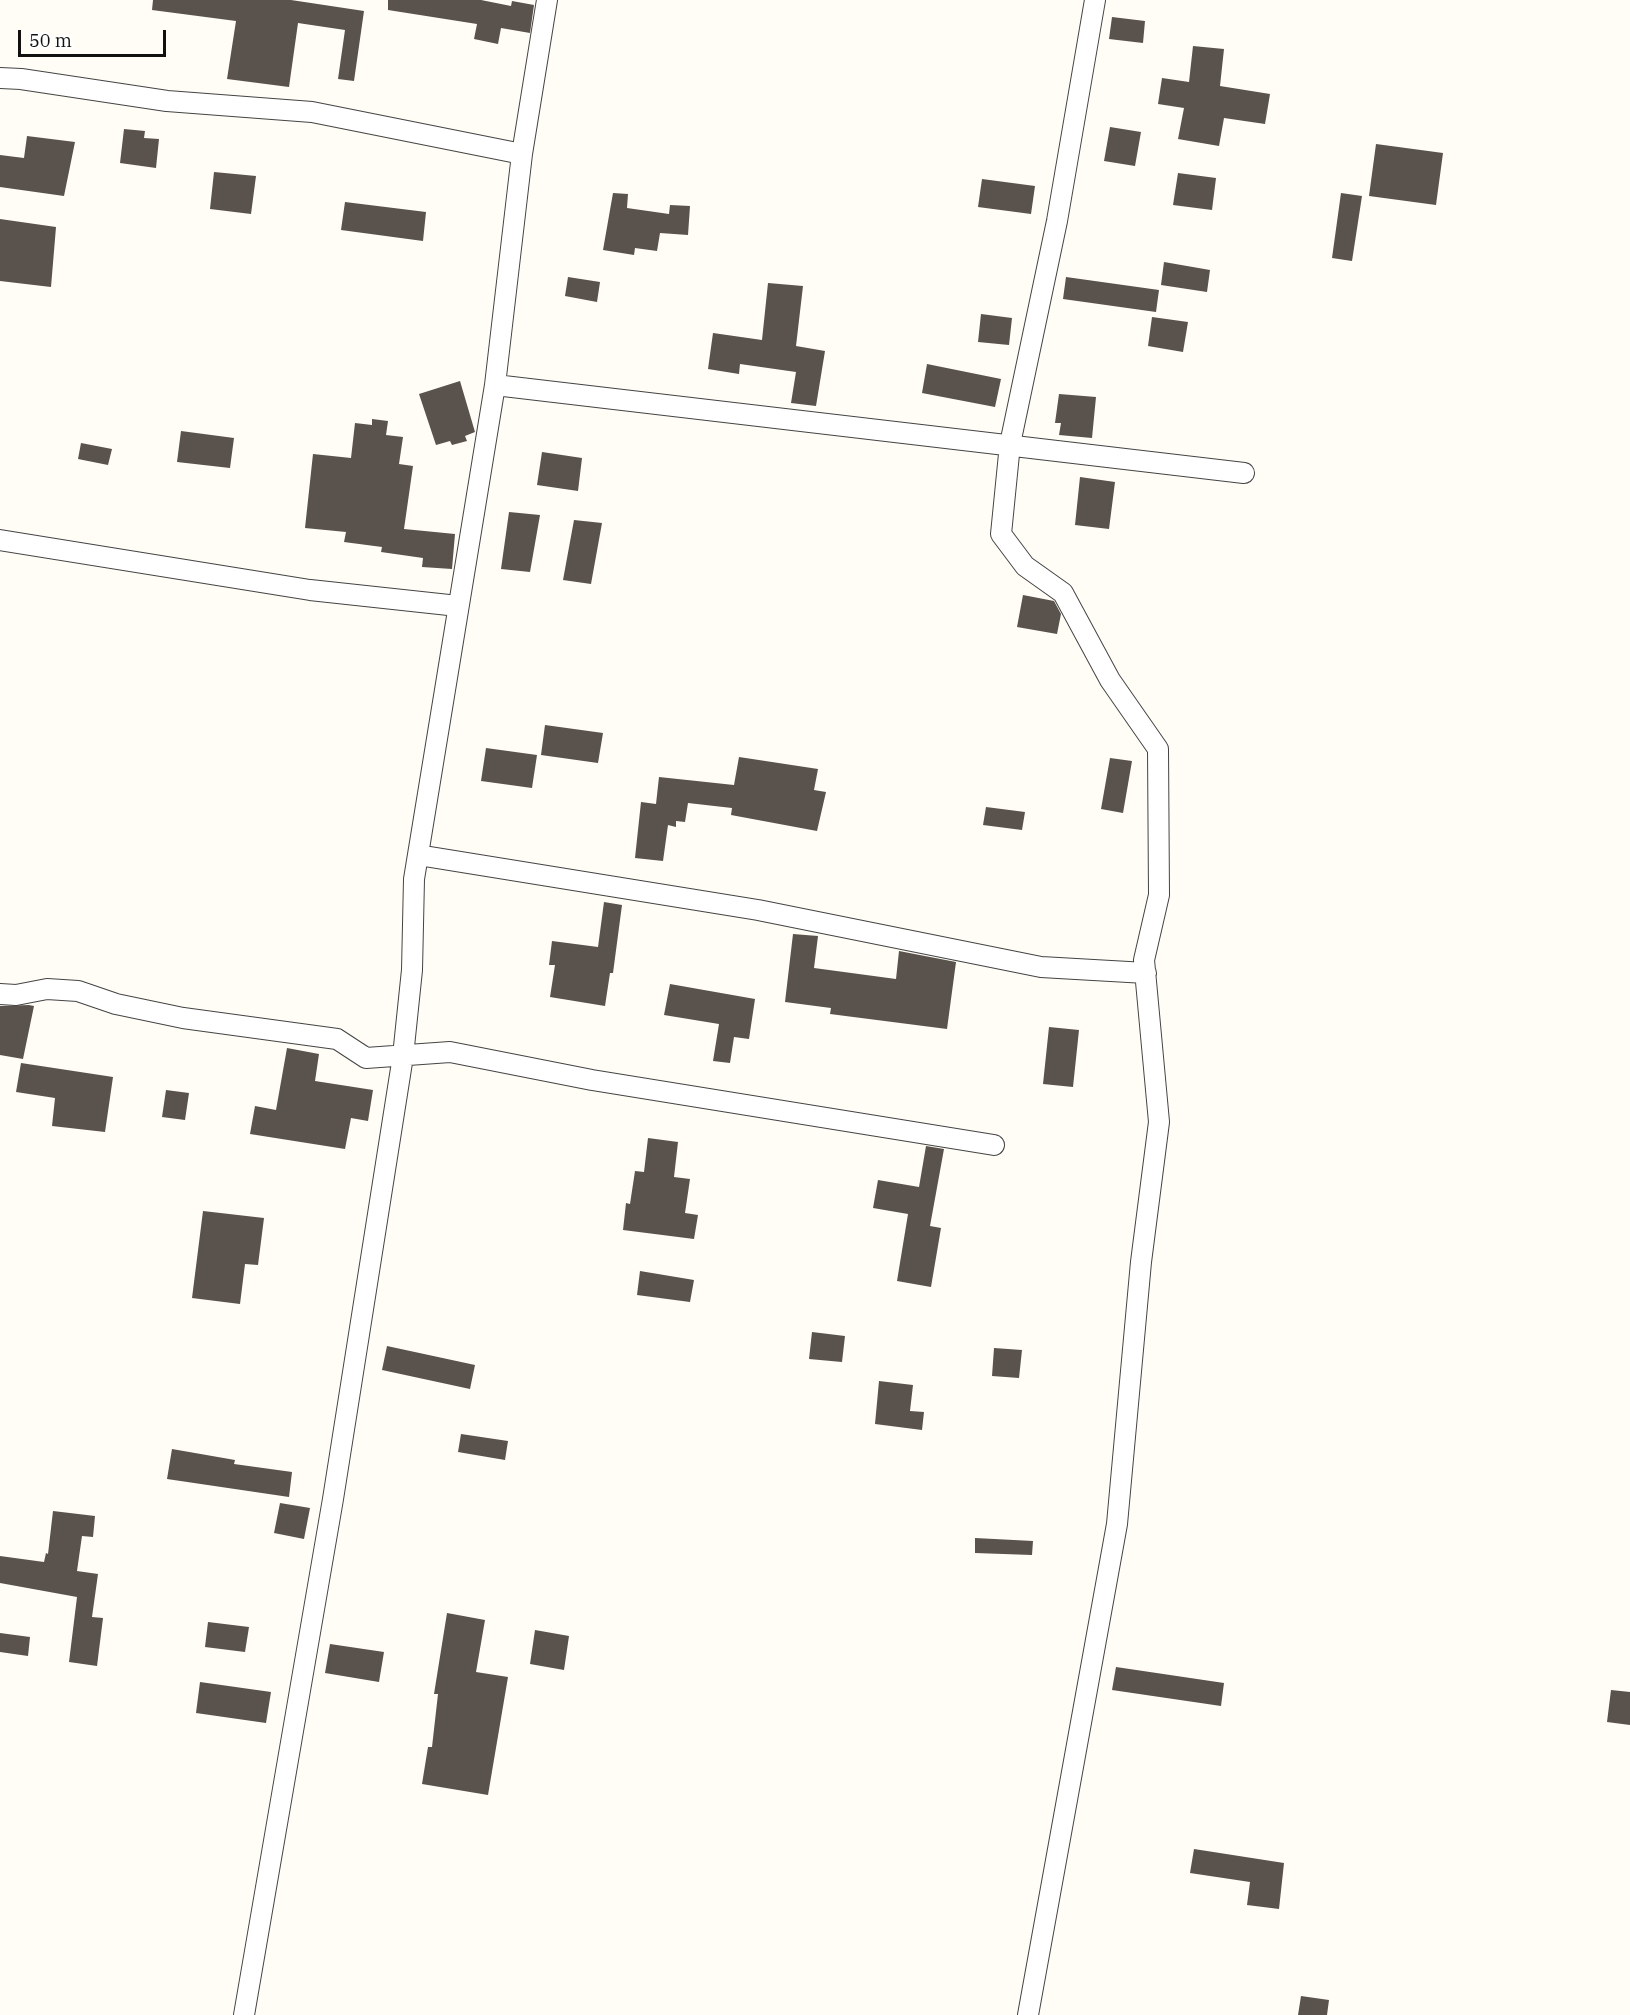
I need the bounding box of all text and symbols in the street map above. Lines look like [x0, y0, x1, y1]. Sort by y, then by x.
scale bar [21, 18, 170, 56]
text: 50 m [29, 29, 72, 52]

